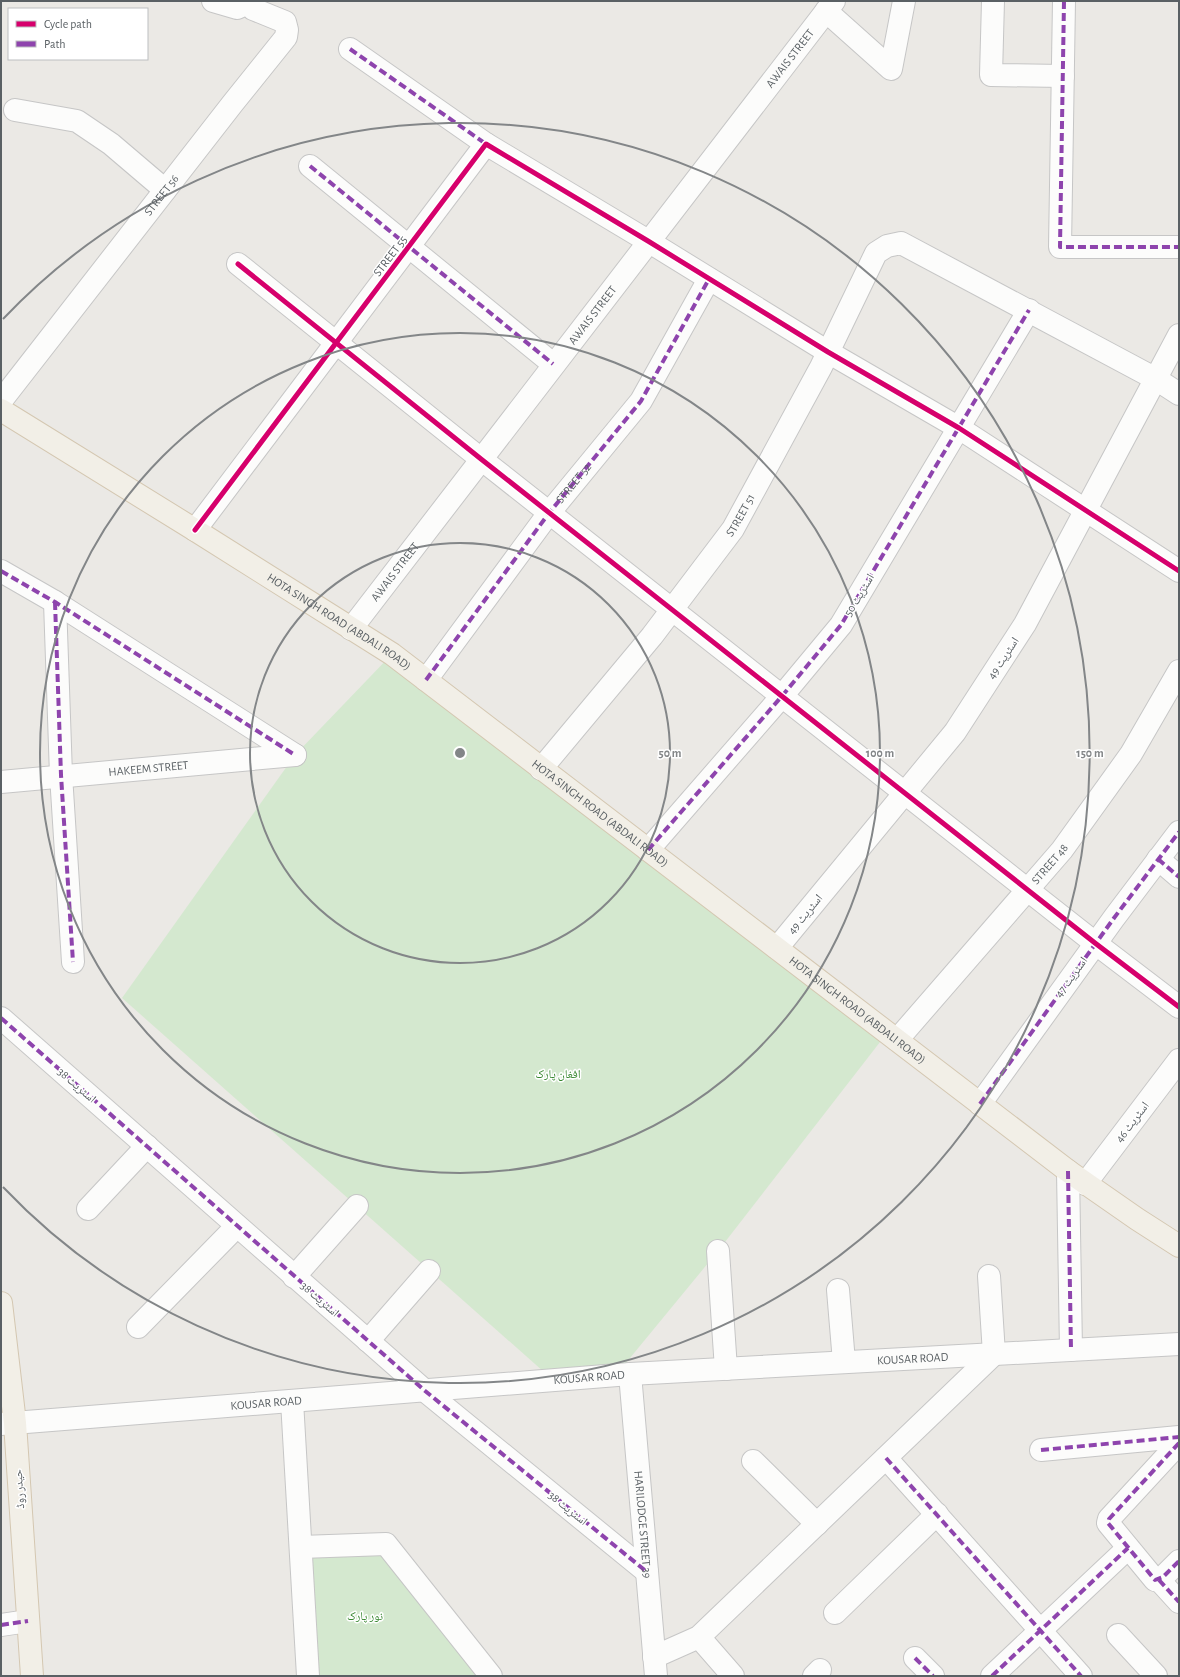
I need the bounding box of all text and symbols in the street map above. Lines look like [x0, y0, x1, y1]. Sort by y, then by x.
legend [8, 8, 148, 60]
text: Cycle path [44, 18, 92, 31]
street label: AWAIS STREET [764, 27, 816, 90]
text: Path [44, 38, 66, 50]
street label: STREET 56 [142, 172, 181, 218]
street label: STREET 55 [371, 233, 409, 279]
street label: AWAIS STREET [566, 283, 619, 347]
street label: STREET 52 [554, 460, 594, 506]
street label: STREET 51 [724, 492, 757, 539]
street label: AWAIS STREET [369, 540, 421, 604]
street label: HOTA SINGH ROAD (ABDALI ROAD) [265, 571, 413, 672]
street label: اسٹریٹ 50 [842, 572, 877, 619]
street label: اسٹریٹ 49 [985, 635, 1022, 682]
centre of rings [453, 746, 467, 760]
text: 50 m [659, 747, 682, 759]
text: 100 m [866, 747, 894, 759]
text: 150 m [1076, 747, 1104, 759]
street label: HOTA SINGH ROAD (ABDALI ROAD) [530, 757, 671, 869]
street label: HAKEEM STREET [108, 759, 189, 778]
street label: STREET 48 [1029, 842, 1070, 887]
street label: اسٹریٹ 49 [785, 892, 826, 937]
street label: HOTA SINGH ROAD (ABDALI ROAD) [787, 954, 928, 1066]
street label: اسٹریٹ 47 [1052, 955, 1091, 1000]
street label: اسٹریٹ 38 [55, 1065, 99, 1106]
park label: افغان پارک [535, 1068, 581, 1081]
street label: اسٹریٹ 46 [1113, 1099, 1152, 1145]
street label: اسٹریٹ 38 [298, 1279, 342, 1320]
street label: KOUSAR ROAD [877, 1351, 949, 1366]
street label: KOUSAR ROAD [553, 1368, 625, 1386]
street label: KOUSAR ROAD [230, 1394, 302, 1412]
street label: حیدر روڈ [12, 1468, 28, 1509]
street label: HARILODGE STREET 39 [632, 1470, 654, 1579]
street label: اسٹریٹ 38 [545, 1489, 590, 1528]
park label: نور پارک [347, 1610, 383, 1623]

